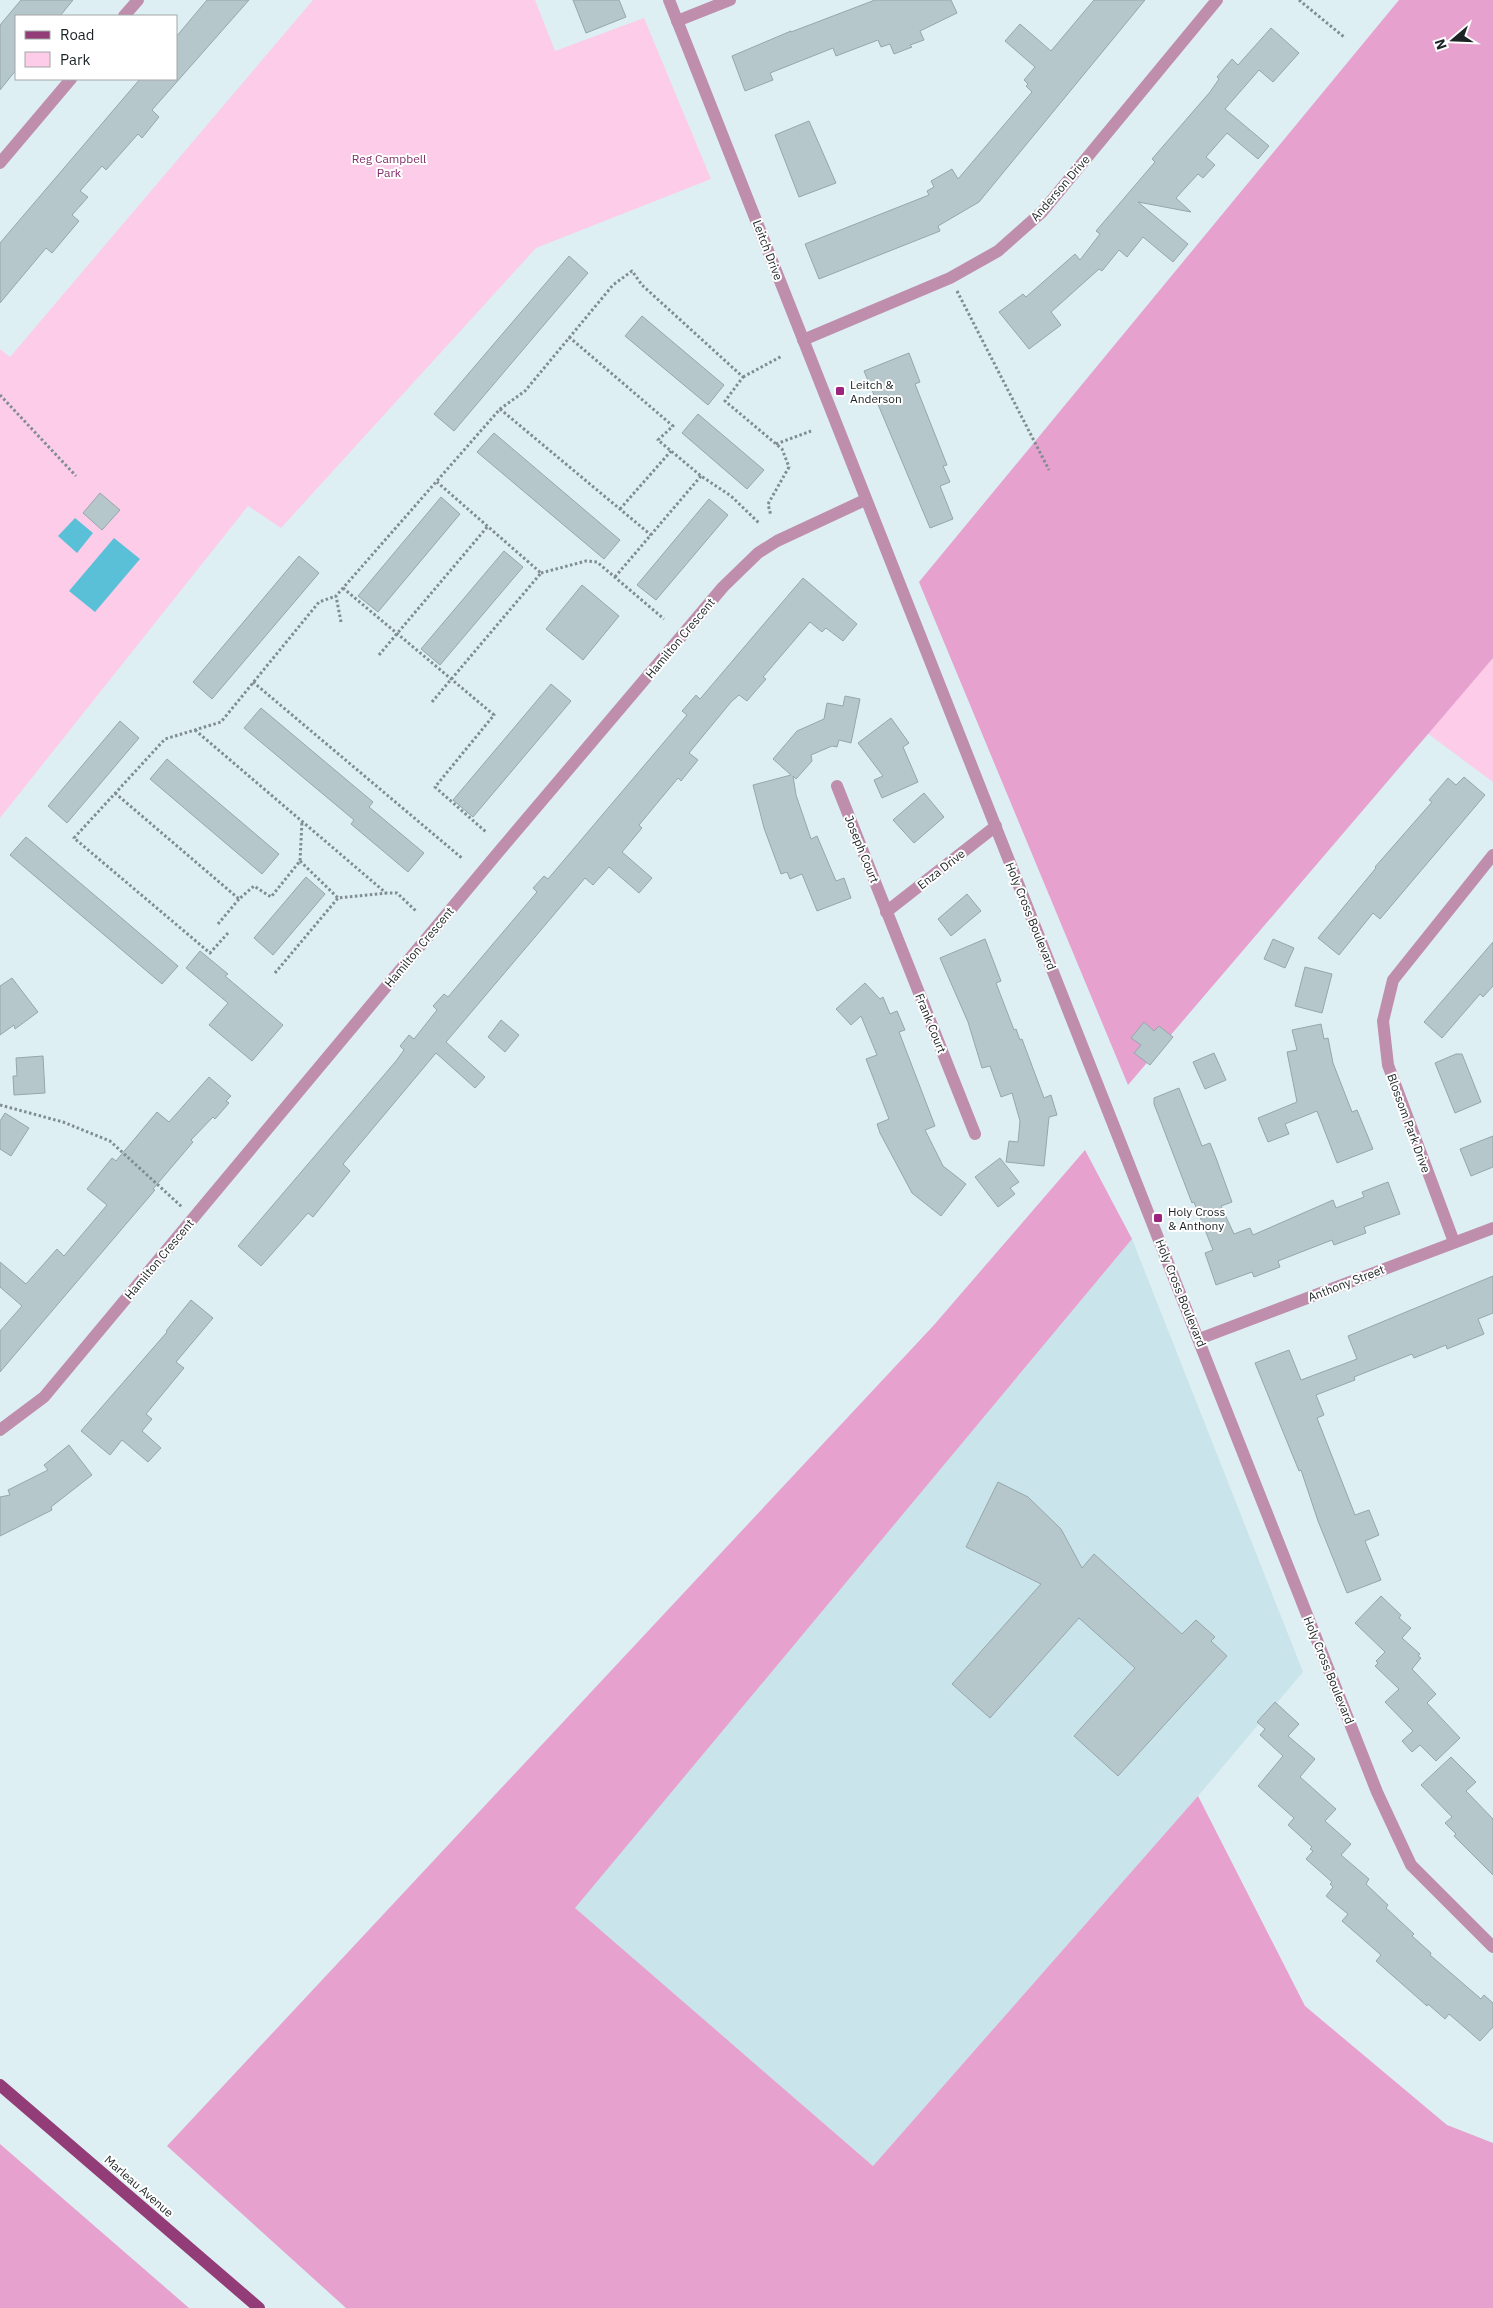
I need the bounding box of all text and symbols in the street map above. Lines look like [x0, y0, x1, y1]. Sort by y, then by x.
legend [15, 15, 178, 80]
north arrow [1428, 15, 1478, 65]
text: Road [60, 25, 95, 44]
text: N [1431, 37, 1451, 52]
text: Park [60, 50, 90, 69]
park label: Reg Campbell Park [352, 151, 426, 180]
street label: Anderson Drive [1027, 152, 1093, 224]
street label: Leitch Drive [750, 218, 786, 283]
place label: Leitch & Anderson [850, 377, 902, 406]
marker: Leitch & Anderson [834, 385, 846, 397]
street label: Hamilton Crescent [642, 595, 718, 681]
street label: Joseph Court [842, 813, 882, 885]
street label: Enza Drive [914, 845, 968, 892]
street label: Holy Cross Boulevard [1003, 860, 1059, 972]
street label: Hamilton Crescent [381, 904, 457, 990]
street label: Frank Court [912, 991, 950, 1055]
street label: Blossom Park Drive [1384, 1071, 1434, 1175]
place label: Holy Cross & Anthony [1168, 1204, 1225, 1233]
marker: Holy Cross & Anthony [1152, 1212, 1164, 1224]
street label: Hamilton Crescent [121, 1216, 197, 1302]
street label: Holy Cross Boulevard [1153, 1237, 1209, 1349]
street label: Anthony Street [1306, 1262, 1386, 1304]
street label: Holy Cross Boulevard [1301, 1614, 1357, 1726]
street label: Marleau Avenue [101, 2152, 177, 2220]

